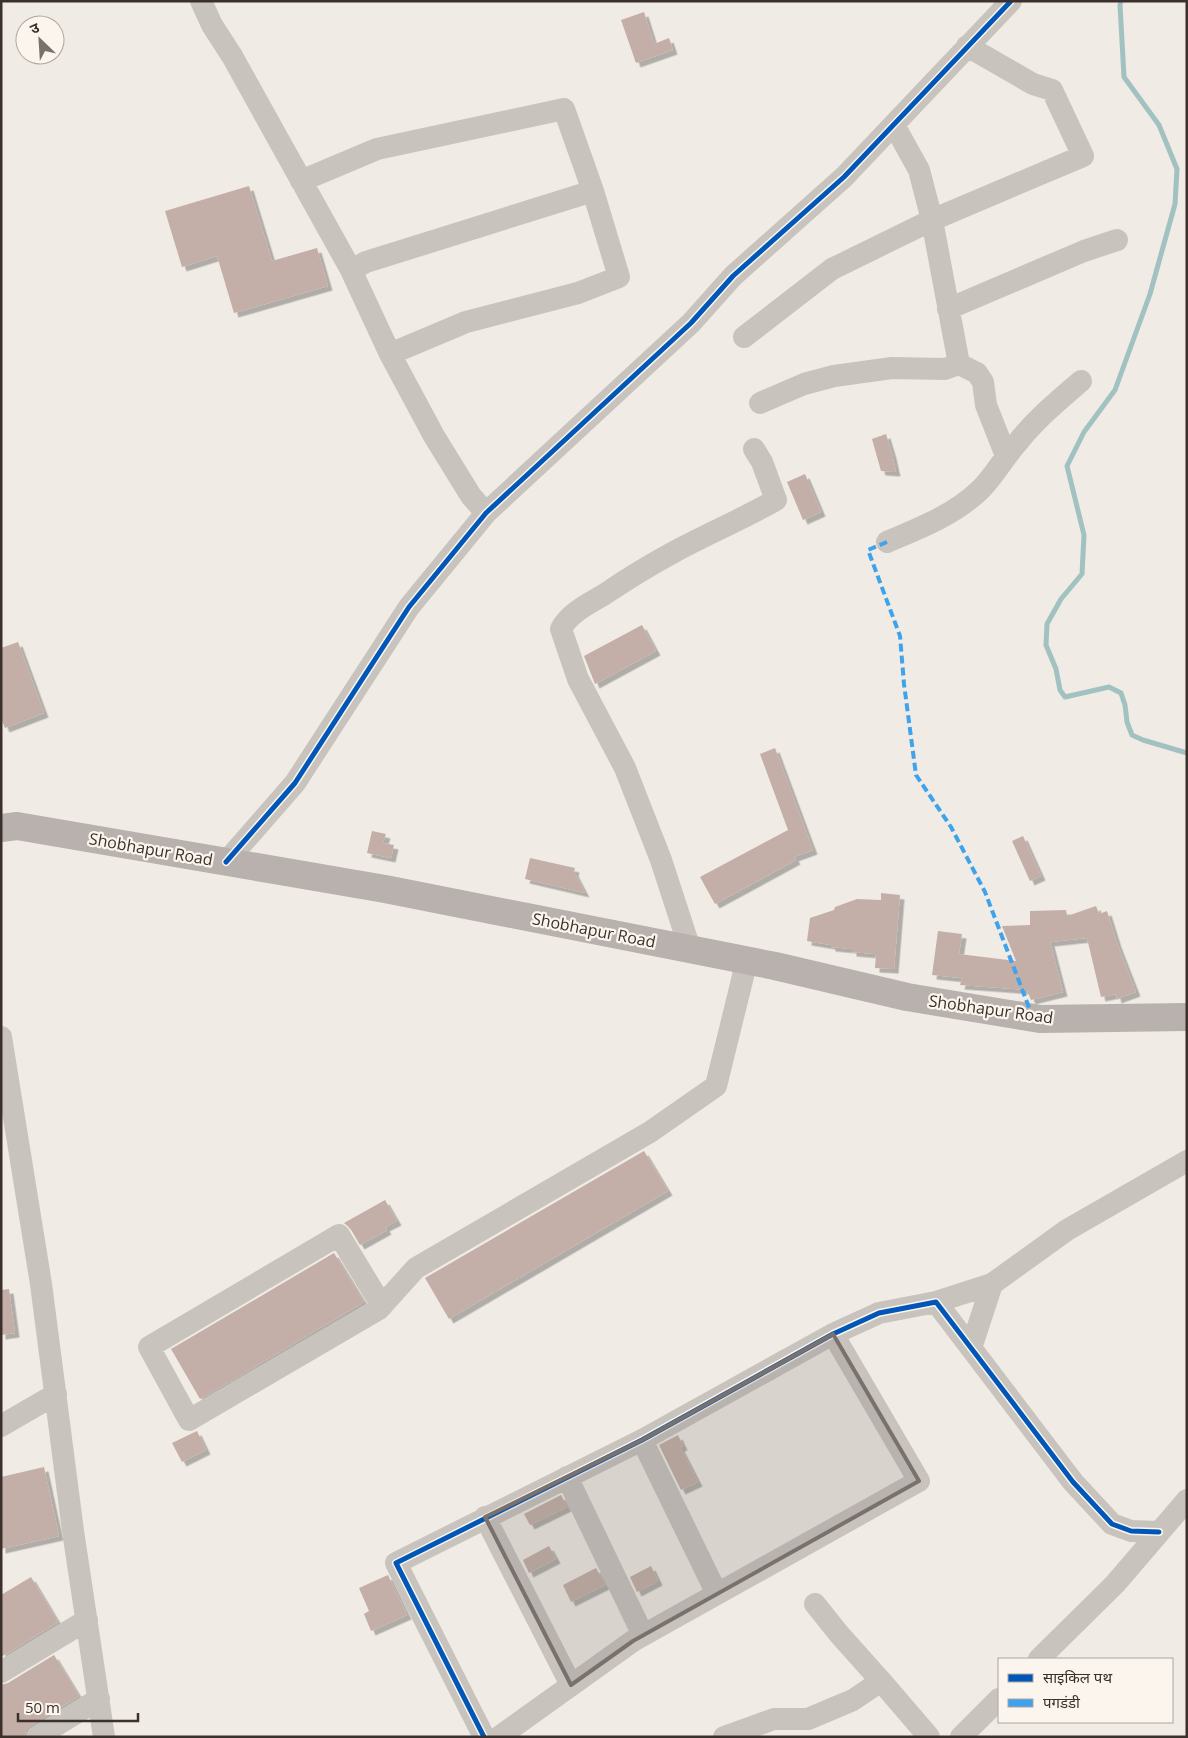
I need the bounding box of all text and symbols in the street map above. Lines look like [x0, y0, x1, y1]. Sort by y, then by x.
north arrow [15, 15, 65, 65]
text: उ [27, 17, 43, 38]
street label: Shobhapur Road [87, 827, 215, 871]
street label: Shobhapur Road [530, 907, 658, 953]
street label: Shobhapur Road [927, 989, 1055, 1029]
legend [998, 1658, 1173, 1723]
text: साइकिल पथ [1043, 1667, 1112, 1687]
scale bar [18, 1690, 138, 1722]
text: पगडंडी [1043, 1692, 1081, 1712]
text: 50 m [25, 1697, 60, 1717]

